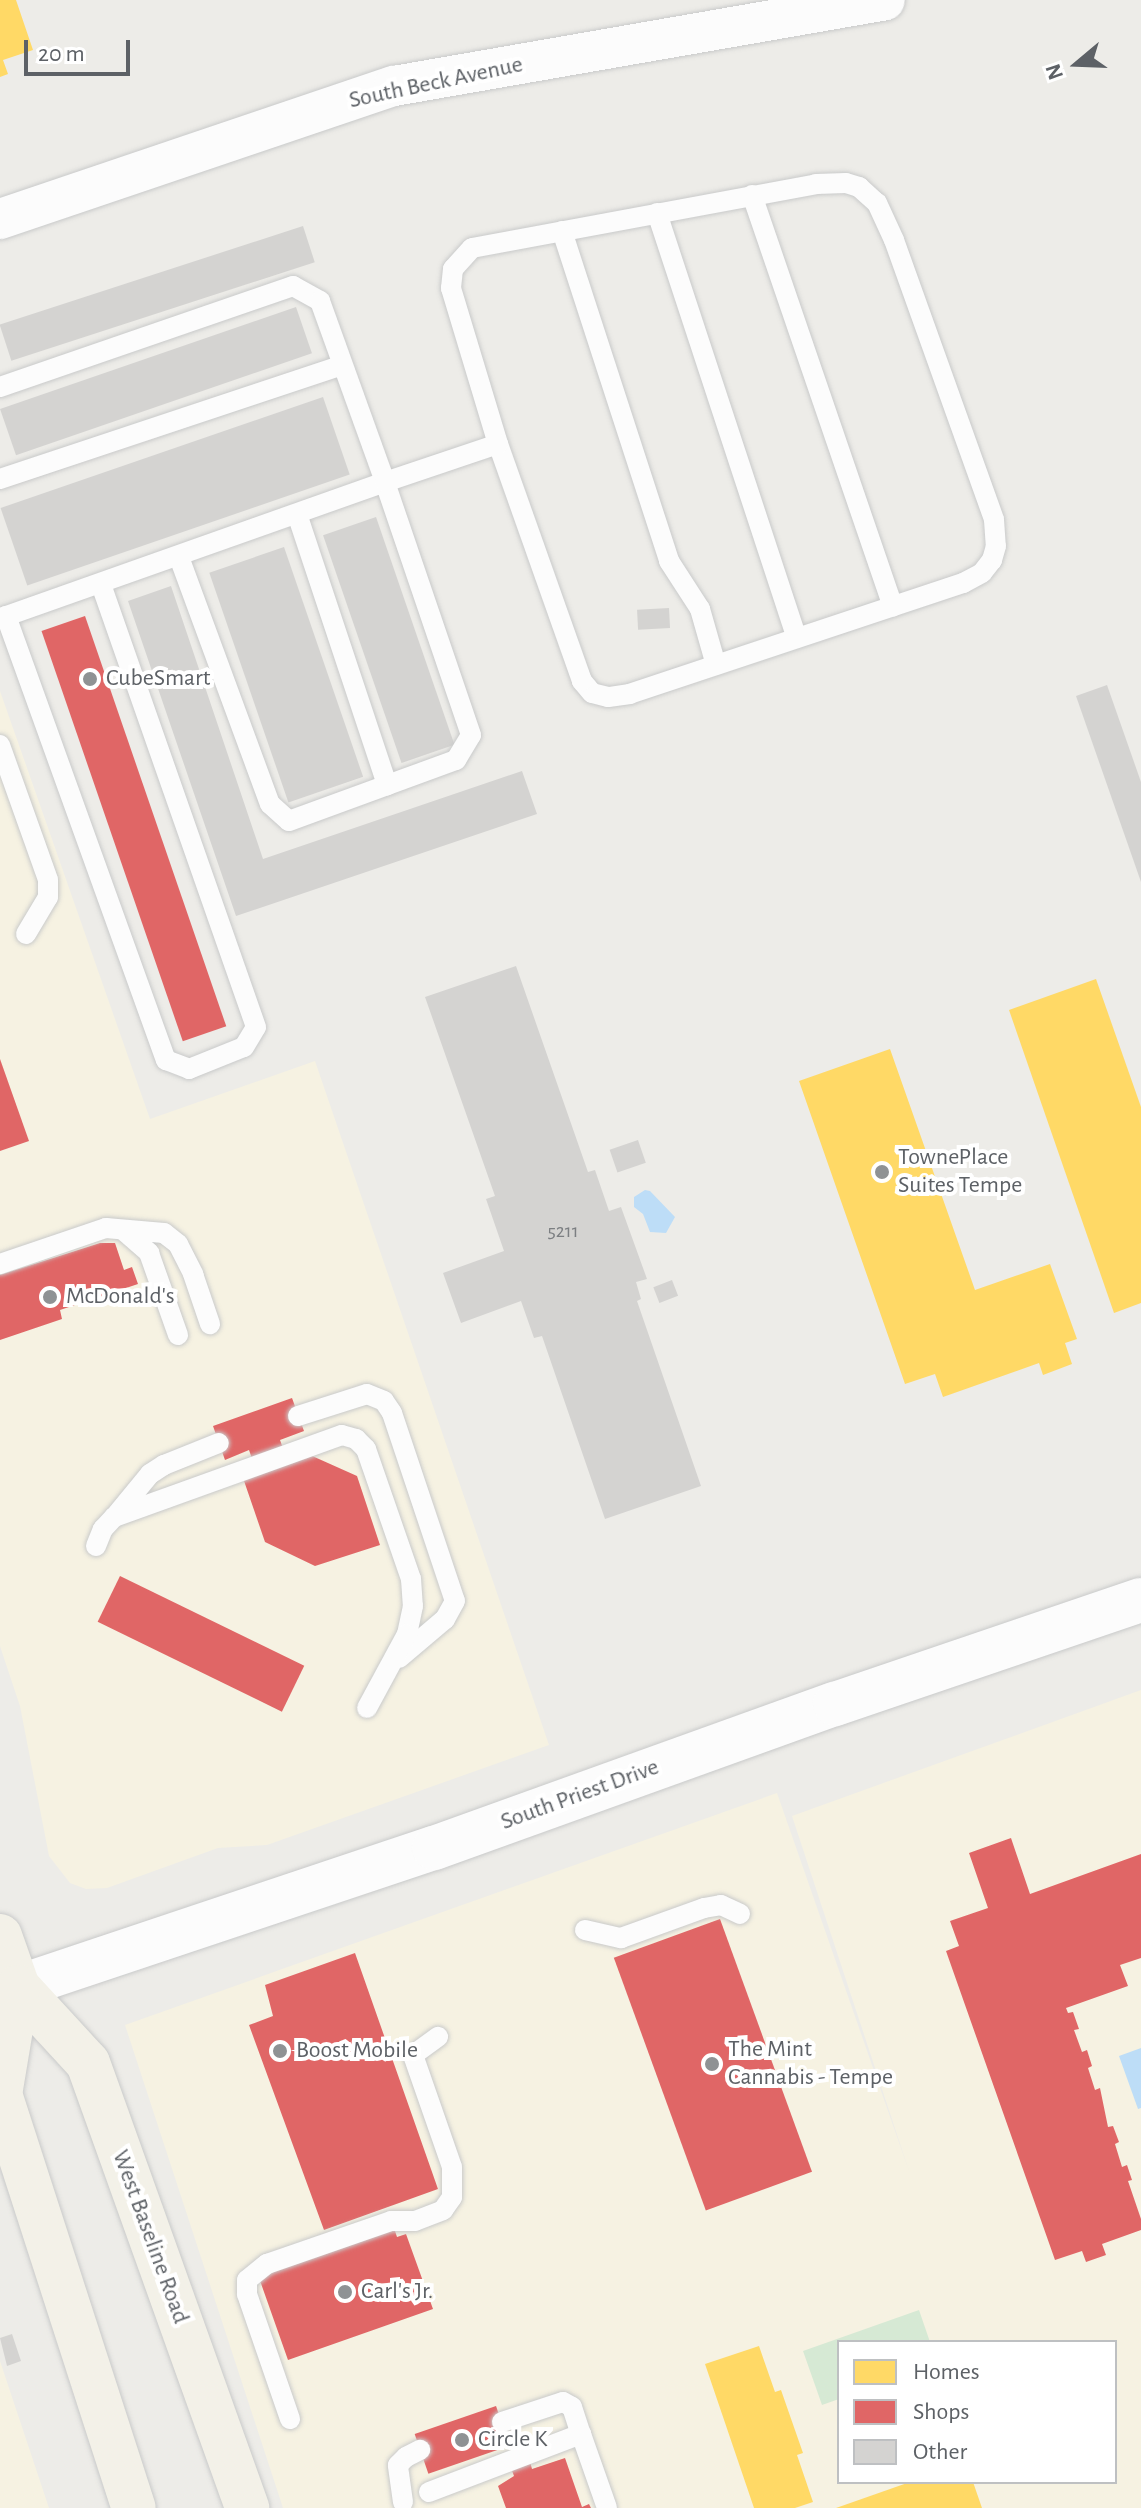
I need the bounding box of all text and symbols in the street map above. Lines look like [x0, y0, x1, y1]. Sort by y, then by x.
scale bar [28, 24, 134, 74]
north arrow [1037, 24, 1117, 104]
text: 20 m [38, 42, 85, 66]
street label: South Beck Avenue [347, 51, 525, 115]
text: N [1041, 61, 1067, 83]
place label: CubeSmart [106, 665, 210, 693]
marker: CubeSmart [81, 670, 99, 688]
place label: TownePlace Suites Tempe [898, 1144, 1022, 1200]
marker: TownePlace Suites Tempe [873, 1163, 891, 1181]
house number: 5211 [547, 1219, 579, 1243]
place label: McDonald's [66, 1283, 175, 1311]
marker: McDonald's [41, 1288, 59, 1306]
street label: South Priest Drive [497, 1753, 663, 1837]
place label: The Mint Cannabis - Tempe [728, 2036, 893, 2092]
place label: Boost Mobile [296, 2037, 418, 2065]
marker: Boost Mobile [271, 2042, 289, 2060]
marker: The Mint Cannabis - Tempe [703, 2055, 721, 2073]
street label: West Baseline Road [105, 2146, 195, 2328]
place label: Carl's Jr. [361, 2278, 433, 2306]
marker: Carl's Jr. [336, 2283, 354, 2301]
legend [837, 2340, 1117, 2484]
text: Homes [913, 2360, 980, 2384]
text: Shops [913, 2400, 969, 2424]
place label: Circle K [478, 2426, 547, 2454]
marker: Circle K [453, 2431, 471, 2449]
text: Other [913, 2440, 967, 2464]

